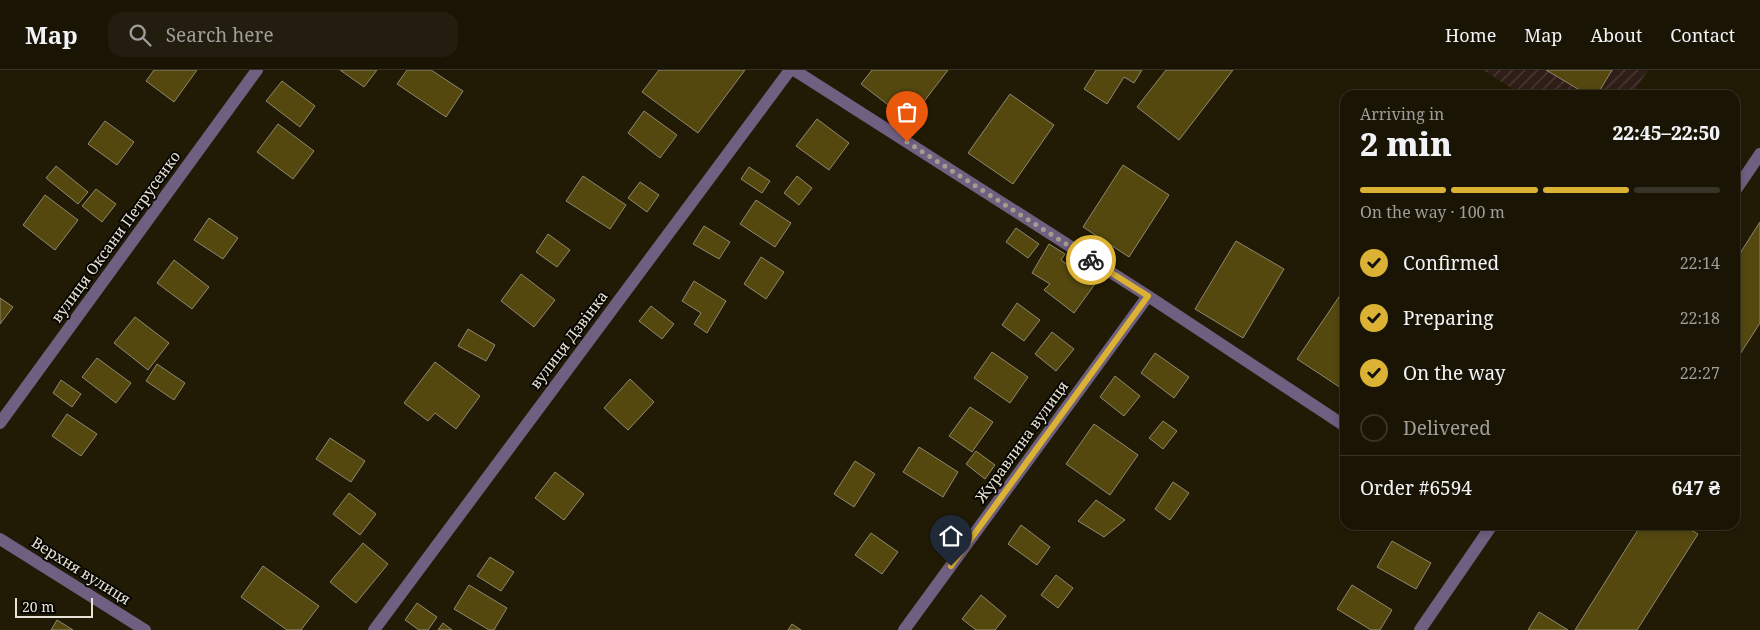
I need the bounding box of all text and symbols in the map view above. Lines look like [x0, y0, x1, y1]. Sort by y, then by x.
search box [108, 12, 458, 57]
text: Map [25, 18, 78, 51]
icon: search [126, 21, 154, 49]
text: Search here [166, 22, 274, 48]
text: Home [1445, 23, 1496, 47]
text: Map [1524, 23, 1562, 47]
text: About [1590, 23, 1642, 47]
text: Contact [1670, 23, 1735, 47]
pin [886, 91, 928, 142]
icon: bag [893, 98, 921, 126]
text: Arriving in [1360, 103, 1444, 125]
text: 22:45–22:50 [1612, 120, 1720, 146]
text: 2 min [1360, 122, 1452, 165]
street label: вулиця Оксани Петрусенко [46, 147, 184, 326]
text: On the way · 100 m [1360, 201, 1505, 223]
courier [1066, 235, 1116, 285]
icon: bike [1077, 246, 1105, 274]
icon: check [1360, 249, 1388, 277]
text: Confirmed [1403, 250, 1499, 276]
text: 22:14 [1680, 252, 1720, 274]
street label: вулиця Дзвінка [525, 286, 612, 392]
icon: check [1360, 304, 1388, 332]
text: Preparing [1403, 305, 1493, 331]
text: 22:18 [1680, 307, 1720, 329]
icon: check [1360, 359, 1388, 387]
text: On the way [1403, 360, 1506, 386]
text: 22:27 [1680, 362, 1720, 384]
street label: Журавлина вулиця [970, 376, 1072, 507]
text: Delivered [1403, 415, 1491, 441]
text: Order #6594 [1360, 475, 1472, 501]
text: 647 ₴ [1672, 475, 1720, 501]
pin [930, 515, 972, 566]
icon: home [937, 522, 965, 550]
street label: Верхня вулиця [28, 532, 135, 609]
scale bar [15, 595, 92, 618]
text: 20 m [22, 597, 55, 616]

